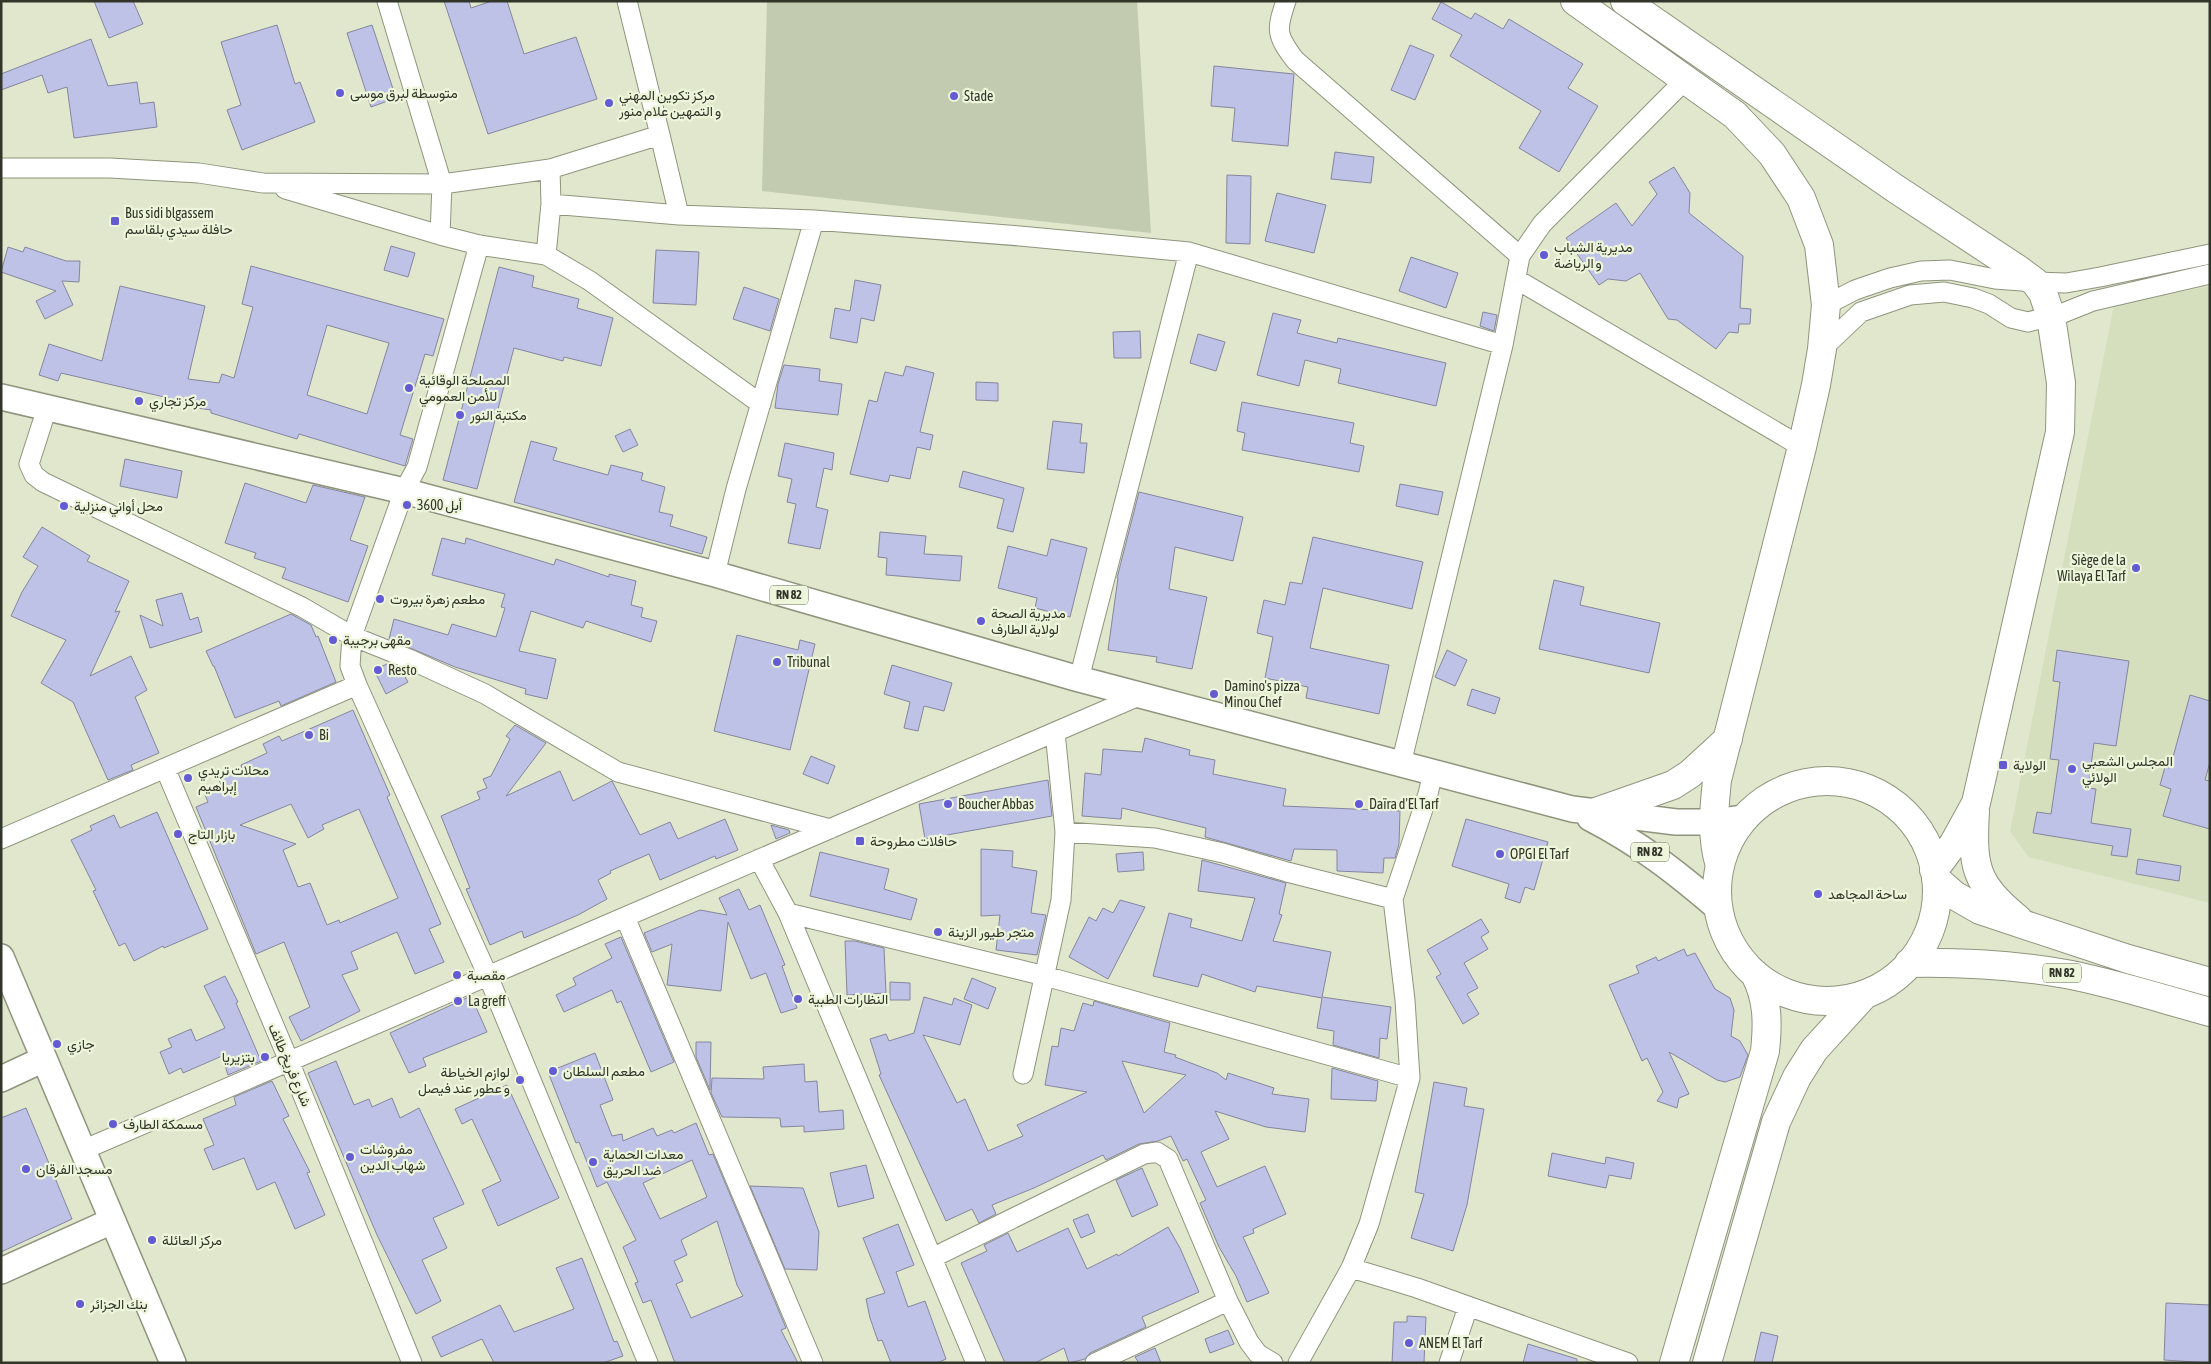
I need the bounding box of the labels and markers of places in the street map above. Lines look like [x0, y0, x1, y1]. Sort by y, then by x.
place label: متوسطة لبرق موسى [350, 85, 458, 102]
marker: متوسطة لبرق موسى [334, 87, 346, 99]
place label: مركز تكوين المهني و التمهين علام منور [618, 87, 721, 120]
place label: Stade [964, 88, 993, 104]
marker: Stade [948, 90, 960, 102]
marker: مركز تكوين المهني و التمهين علام منور [603, 97, 615, 109]
place label: Bus sidi blgassem حافلة سيدي بلقاسم [125, 205, 233, 241]
marker: Bus sidi blgassem حافلة سيدي بلقاسم [109, 215, 121, 227]
place label: مديرية الشباب و الرياضة [1554, 239, 1633, 272]
marker: مديرية الشباب و الرياضة [1538, 249, 1550, 261]
place label: المصلحة الوقائية للأمن العمومي [419, 372, 510, 408]
marker: المصلحة الوقائية للأمن العمومي [403, 382, 415, 394]
place label: مركز تجاري [149, 393, 206, 413]
marker: مركز تجاري [133, 395, 145, 407]
place label: مكتبة النور [469, 407, 527, 424]
marker: مكتبة النور [454, 409, 466, 421]
place label: أبل 3600 [417, 497, 462, 514]
place label: محل أواني منزلية [74, 498, 163, 518]
marker: أبل 3600 [401, 499, 413, 511]
marker: محل أواني منزلية [58, 500, 70, 512]
place label: Siège de la Wilaya El Tarf [2057, 552, 2126, 584]
marker: Siège de la Wilaya El Tarf [2130, 562, 2142, 574]
place label: مطعم زهرة بيروت [390, 591, 485, 608]
marker: مطعم زهرة بيروت [374, 593, 386, 605]
place label: مديرية الصحة لولاية الطارف [991, 605, 1066, 638]
marker: مديرية الصحة لولاية الطارف [975, 615, 987, 627]
place label: مقهى برجيبة [343, 632, 411, 649]
marker: مقهى برجيبة [327, 634, 339, 646]
place label: Tribunal [787, 654, 830, 670]
marker: Tribunal [771, 656, 783, 668]
place label: Resto [388, 662, 417, 678]
marker: Resto [372, 664, 384, 676]
place label: Damino's pizza Minou Chef [1224, 678, 1300, 710]
marker: Damino's pizza Minou Chef [1208, 688, 1220, 700]
place label: Bi [319, 727, 329, 743]
marker: Bi [303, 729, 315, 741]
place label: المجلس الشعبي الولائي [2082, 753, 2173, 789]
place label: الولاية [2013, 757, 2046, 774]
marker: الولاية [1997, 759, 2009, 771]
place label: محلات تريدي إبراهيم [198, 762, 269, 796]
marker: المجلس الشعبي الولائي [2066, 763, 2078, 775]
marker: محلات تريدي إبراهيم [182, 772, 194, 784]
place label: Boucher Abbas [958, 796, 1034, 812]
place label: Daïra d'El Tarf [1369, 796, 1439, 812]
marker: Boucher Abbas [942, 798, 954, 810]
marker: Daïra d'El Tarf [1353, 798, 1365, 810]
place label: بازار التاج [188, 826, 235, 845]
marker: بازار التاج [172, 828, 184, 840]
place label: حافلات مطروحة [870, 833, 957, 850]
marker: حافلات مطروحة [854, 835, 866, 847]
place label: OPGI El Tarf [1510, 846, 1569, 862]
marker: OPGI El Tarf [1494, 848, 1506, 860]
place label: ساحة المجاهد [1828, 886, 1907, 903]
marker: ساحة المجاهد [1812, 888, 1824, 900]
place label: متجر طيور الزينة [948, 924, 1034, 941]
marker: متجر طيور الزينة [932, 926, 944, 938]
place label: مقصبة [467, 967, 506, 984]
marker: مقصبة [451, 969, 463, 981]
place label: النظارات الطبية [808, 991, 888, 1008]
place label: La greff [468, 993, 506, 1009]
marker: النظارات الطبية [792, 993, 804, 1005]
marker: La greff [452, 995, 464, 1007]
place label: جازي [67, 1036, 95, 1056]
marker: جازي [51, 1038, 63, 1050]
place label: بتزيريا [222, 1049, 255, 1066]
marker: بتزيريا [259, 1051, 271, 1063]
place label: مطعم السلطان [563, 1063, 645, 1080]
place label: لوازم الخياطة و عطور عند فيصل [418, 1064, 510, 1097]
marker: مطعم السلطان [547, 1065, 559, 1077]
marker: لوازم الخياطة و عطور عند فيصل [514, 1074, 526, 1086]
place label: مسمكة الطارف [123, 1116, 203, 1133]
marker: مسمكة الطارف [107, 1118, 119, 1130]
place label: مفروشات شهاب الدين [360, 1141, 426, 1174]
place label: معدات الحماية ضد الحريق [603, 1146, 683, 1179]
marker: مفروشات شهاب الدين [344, 1151, 356, 1163]
marker: معدات الحماية ضد الحريق [587, 1156, 599, 1168]
place label: مسجد الفرقان [36, 1161, 112, 1178]
marker: مسجد الفرقان [20, 1163, 32, 1175]
place label: مركز العائلة [162, 1232, 222, 1249]
marker: مركز العائلة [146, 1234, 158, 1246]
place label: بنك الجزائر [89, 1296, 148, 1313]
marker: بنك الجزائر [74, 1298, 86, 1310]
place label: ANEM El Tarf [1419, 1335, 1483, 1351]
marker: ANEM El Tarf [1403, 1337, 1415, 1349]

